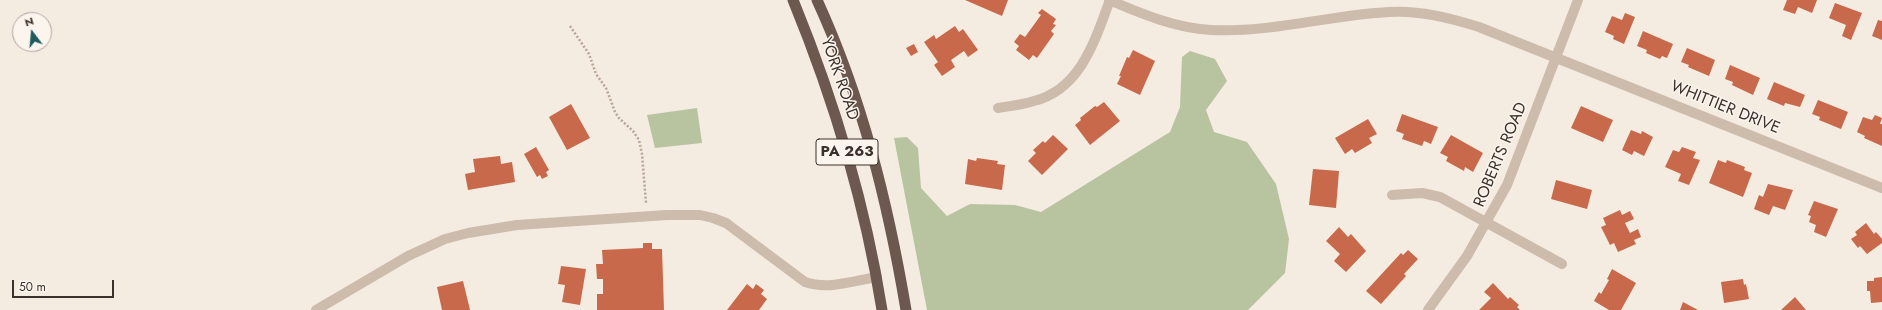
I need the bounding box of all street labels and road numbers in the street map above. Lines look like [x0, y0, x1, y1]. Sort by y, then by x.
street label: YORK ROAD [816, 35, 862, 123]
street label: WHITTIER DRIVE [1668, 77, 1782, 139]
street label: ROBERTS ROAD [1470, 100, 1532, 210]
road number: PA 263 [816, 139, 878, 165]

